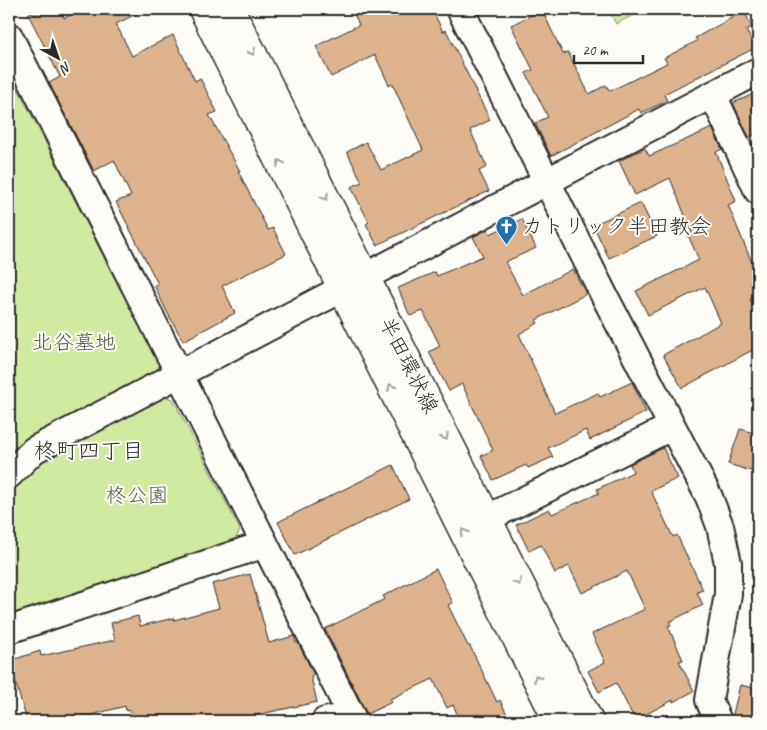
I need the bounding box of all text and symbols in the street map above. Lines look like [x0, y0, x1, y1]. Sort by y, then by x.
north arrow [32, 32, 82, 82]
scale bar [574, 32, 643, 64]
text: 20 m [582, 41, 609, 60]
one-way arrow [246, 47, 256, 56]
text: N [55, 58, 75, 78]
one-way arrow [275, 159, 286, 168]
one-way arrow [319, 192, 329, 201]
place label: カトリック半田教会 [522, 213, 711, 239]
church icon: カトリック半田教会 [494, 214, 518, 245]
street label: 半田環状線 [374, 312, 444, 418]
park label: 北谷墓地 [32, 329, 116, 355]
one-way arrow [387, 383, 398, 392]
one-way arrow [439, 431, 449, 440]
district label: 柊町四丁目 [34, 437, 144, 465]
park label: 柊公園 [106, 482, 169, 508]
one-way arrow [460, 528, 470, 537]
one-way arrow [512, 577, 522, 586]
one-way arrow [533, 674, 543, 683]

